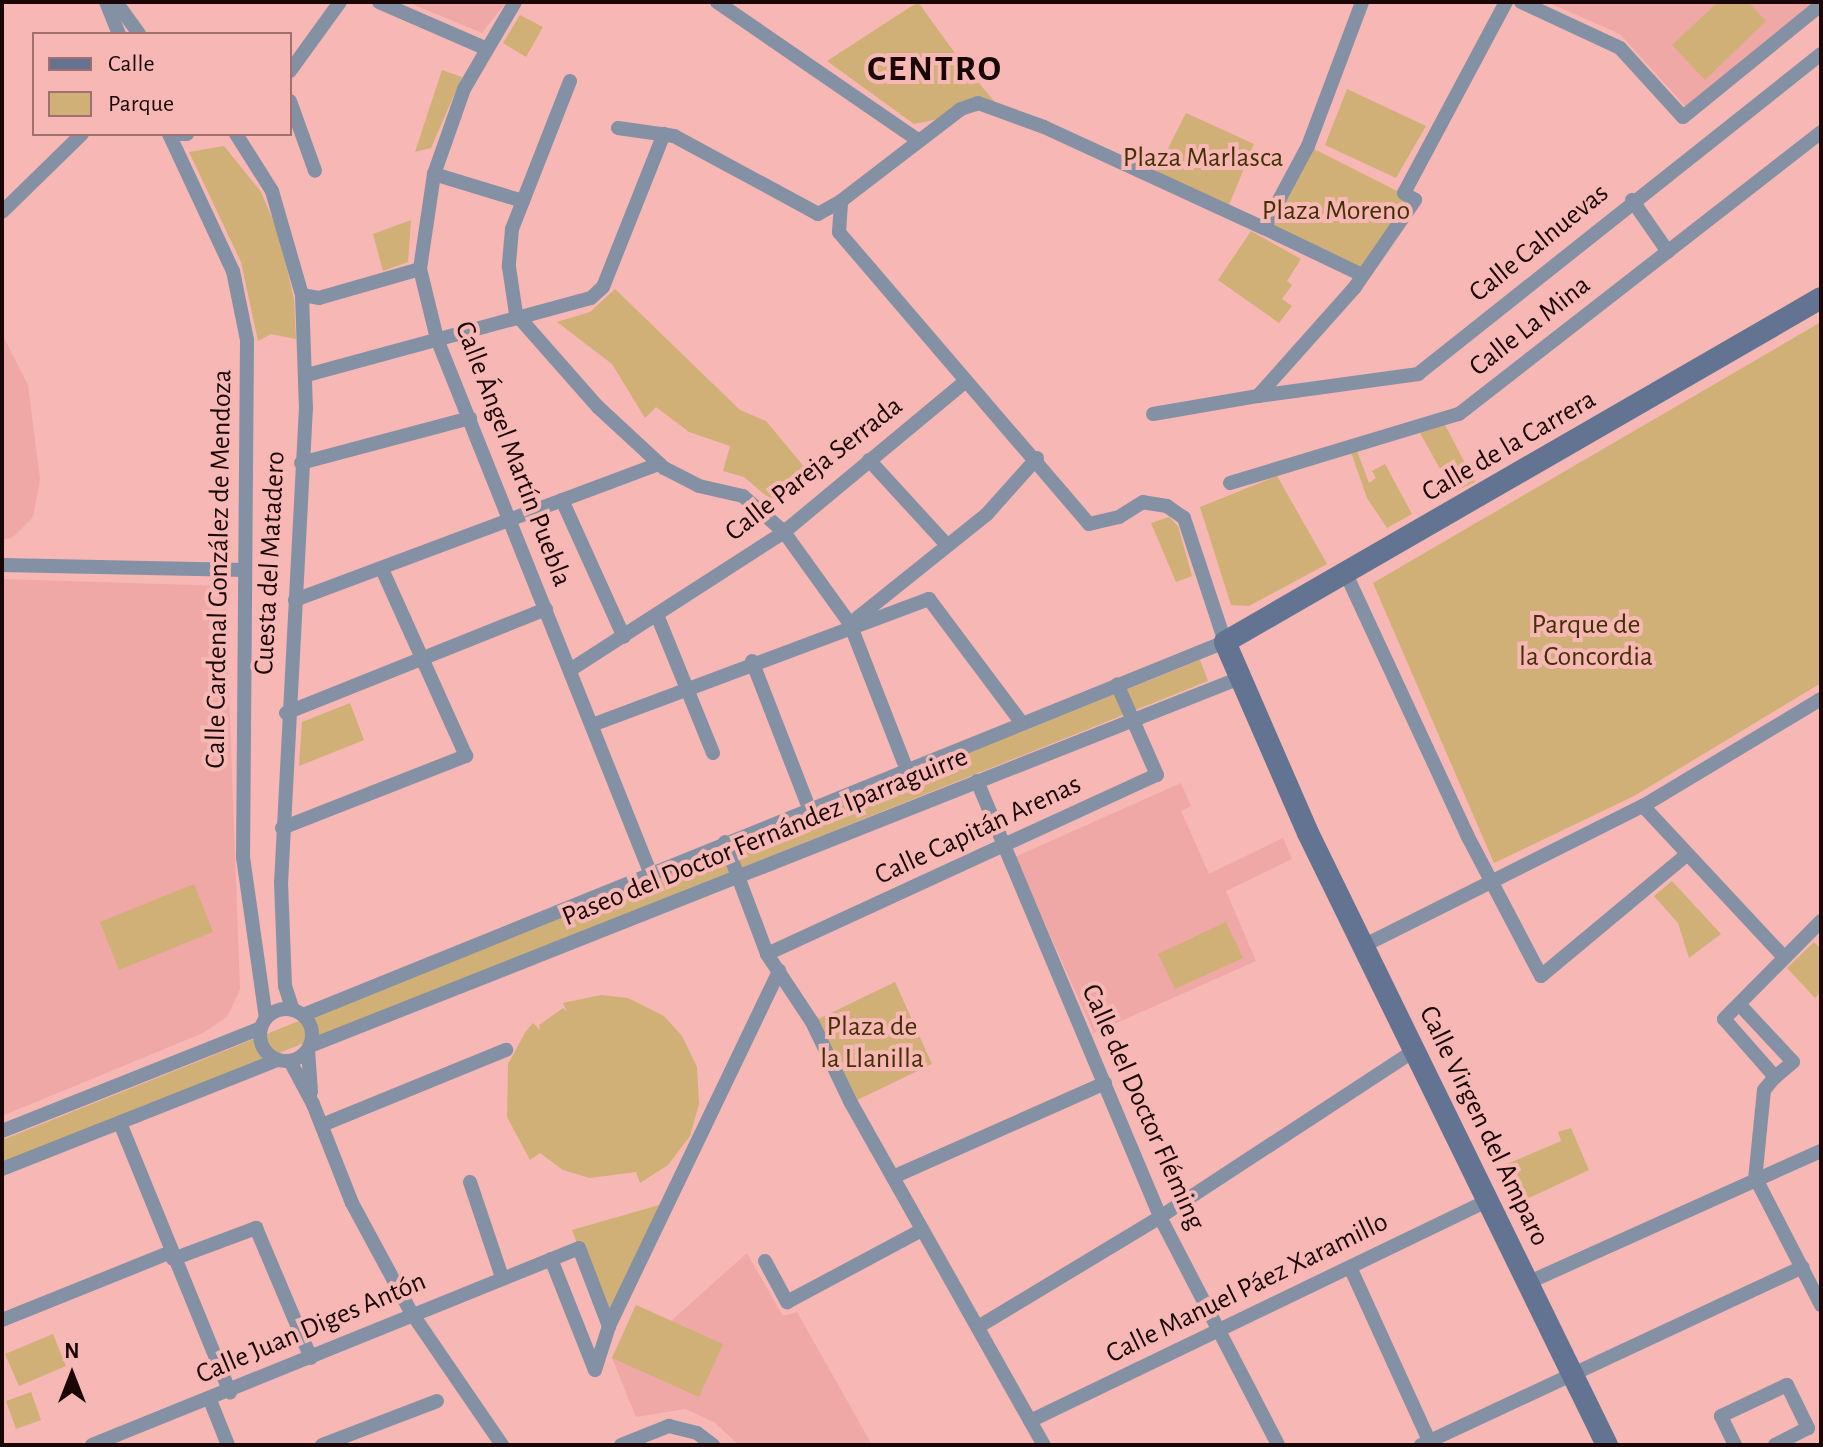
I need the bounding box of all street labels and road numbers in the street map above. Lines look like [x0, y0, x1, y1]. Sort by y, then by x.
street label: Calle Calnuevas [1463, 177, 1615, 309]
street label: Calle La Mina [1463, 268, 1597, 384]
street label: Calle Ángel Martín Puebla [447, 317, 579, 591]
street label: Calle Cardenal González de Mendoza [199, 369, 239, 769]
street label: Calle de la Carrera [1416, 383, 1602, 509]
street label: Calle Pareja Serrada [719, 389, 909, 549]
street label: Cuesta del Matadero [247, 450, 293, 676]
street label: Paseo del Doctor Fernández Iparraguirre [557, 740, 973, 934]
street label: Calle Capitán Arenas [870, 768, 1086, 892]
street label: Calle del Doctor Fléming [1074, 979, 1212, 1235]
street label: Calle Virgen del Amparo [1411, 1000, 1557, 1252]
street label: Calle Manuel Páez Xaramillo [1101, 1205, 1393, 1371]
street label: Calle Juan Diges Antón [191, 1264, 431, 1392]

